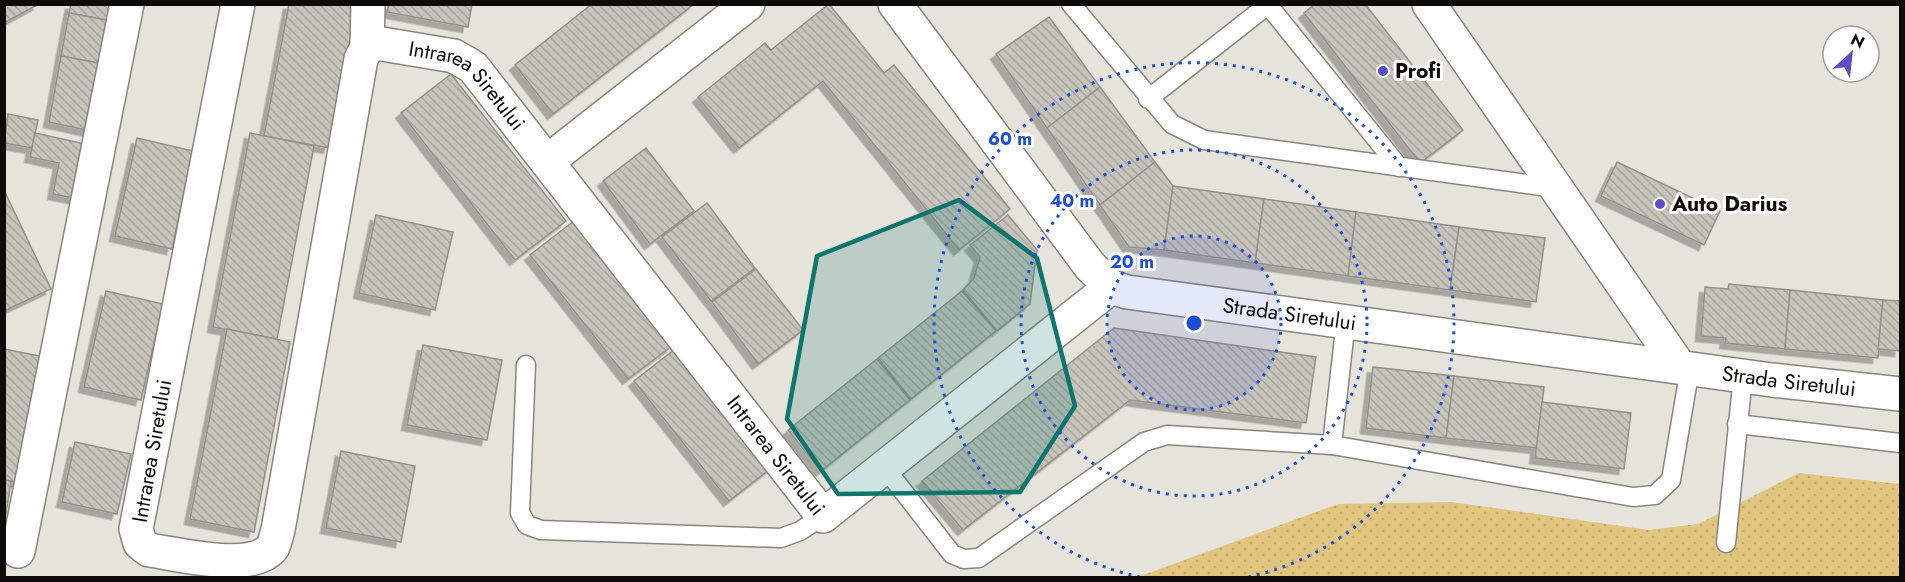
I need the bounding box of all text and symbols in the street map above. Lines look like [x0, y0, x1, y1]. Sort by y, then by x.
north arrow [1821, 24, 1881, 84]
text: N [1847, 28, 1868, 54]
street label: Intrarea Siretului [406, 34, 532, 137]
place label: Profi [1395, 56, 1441, 86]
marker: Profi [1376, 64, 1390, 78]
text: 60 m [988, 126, 1032, 152]
text: 40 m [1050, 188, 1094, 214]
place label: Auto Darius [1671, 189, 1788, 219]
marker: Auto Darius [1653, 197, 1667, 211]
text: 20 m [1110, 249, 1154, 275]
street label: Strada Siretului [1221, 290, 1358, 338]
centre of rings [1184, 313, 1204, 333]
street label: Strada Siretului [1720, 358, 1857, 404]
street label: Intrarea Siretului [125, 377, 179, 525]
street label: Intrarea Siretului [720, 389, 832, 522]

